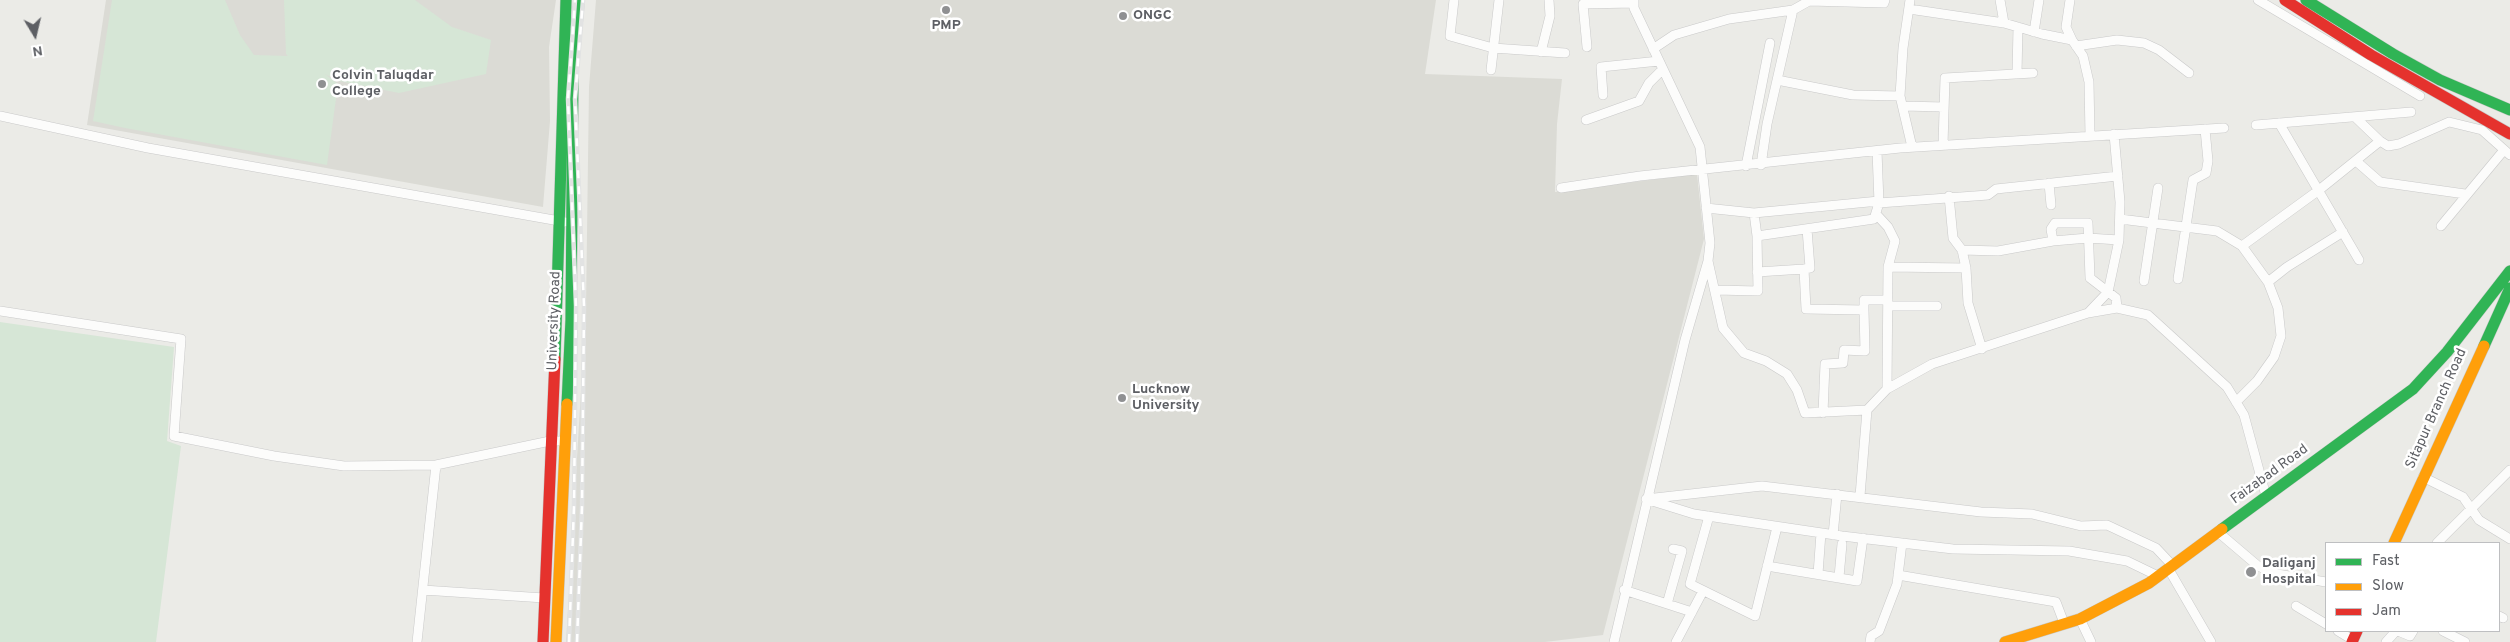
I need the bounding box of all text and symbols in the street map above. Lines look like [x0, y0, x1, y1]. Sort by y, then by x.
marker: PMP [940, 4, 952, 16]
place label: ONGC [1133, 8, 1172, 24]
north arrow [10, 10, 60, 60]
marker: ONGC [1117, 10, 1129, 22]
place label: PMP [931, 18, 961, 34]
text: N [31, 41, 44, 59]
place label: Colvin Taluqdar College [332, 68, 434, 100]
marker: Colvin Taluqdar College [316, 78, 328, 90]
street label: University Road [545, 271, 565, 371]
street label: Sitapur Branch Road [2403, 346, 2471, 472]
place label: Lucknow University [1132, 382, 1199, 414]
marker: Lucknow University [1116, 392, 1128, 404]
street label: Faizabad Road [2228, 441, 2312, 509]
legend [2325, 542, 2500, 632]
text: Fast [2372, 552, 2400, 571]
place label: Daliganj Hospital [2262, 556, 2316, 588]
marker: Daliganj Hospital [2244, 565, 2258, 579]
text: Slow [2372, 577, 2404, 596]
text: Jam [2372, 602, 2401, 621]

